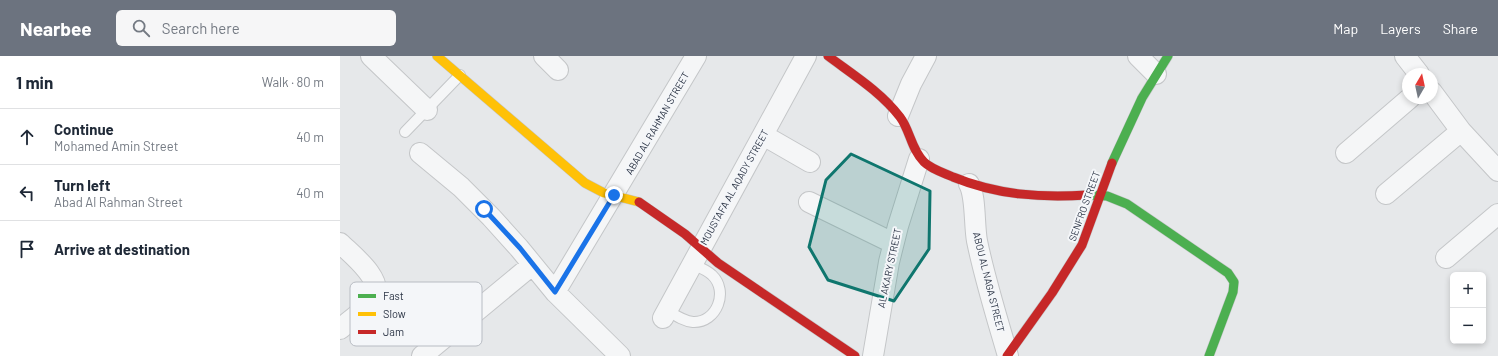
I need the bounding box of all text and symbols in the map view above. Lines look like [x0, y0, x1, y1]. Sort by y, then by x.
search box [116, 10, 396, 46]
text: Nearbee [20, 17, 92, 40]
icon: search [130, 17, 152, 39]
text: Search here [162, 19, 240, 37]
text: Map [1333, 20, 1358, 37]
text: Layers [1380, 20, 1421, 37]
text: Share [1443, 20, 1478, 37]
north arrow [1402, 68, 1438, 104]
street label: ABAD AL RAHMAN STREET [623, 69, 691, 176]
text: 1 min [16, 72, 53, 92]
text: Walk · 80 m [262, 74, 324, 90]
text: Continue [54, 120, 114, 138]
icon: ahead [16, 126, 38, 148]
street label: MOUSTAFA AL AQADY STREET [697, 127, 771, 247]
text: 40 m [296, 129, 324, 145]
text: Mohamed Amin Street [54, 138, 178, 154]
street label: SENFRO STREET [1066, 169, 1102, 243]
text: Turn left [54, 176, 110, 194]
icon: left [16, 182, 38, 204]
text: 40 m [296, 185, 324, 201]
route end [605, 186, 623, 204]
text: Abad Al Rahman Street [54, 194, 183, 210]
route start [475, 200, 493, 218]
street label: AL AKARY STREET [875, 227, 903, 309]
street label: ABOU AL NAGA STREET [971, 231, 1007, 334]
icon: arrive [16, 238, 38, 260]
text: Arrive at destination [54, 240, 190, 258]
map controls [1450, 272, 1486, 344]
button: + [1450, 272, 1486, 308]
legend [350, 282, 482, 346]
text: Fast [383, 289, 404, 302]
text: Slow [383, 307, 406, 320]
button: − [1450, 308, 1486, 344]
text: Jam [383, 325, 404, 338]

